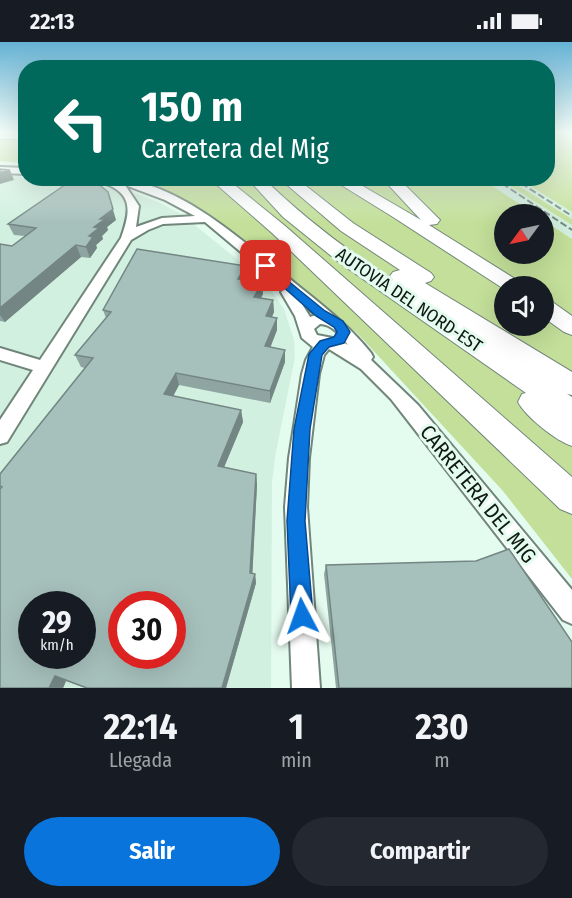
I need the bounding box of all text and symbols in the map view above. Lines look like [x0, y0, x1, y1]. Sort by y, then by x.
text: 22:13 [30, 8, 74, 35]
text: 150 m [141, 82, 243, 132]
icon: left [42, 84, 120, 162]
text: Carretera del Mig [141, 133, 329, 165]
north arrow [494, 204, 554, 264]
map controls [494, 204, 554, 336]
pin [240, 240, 291, 291]
street label: AUTOVIA DEL NORD-EST [332, 243, 487, 358]
icon: arrive [249, 249, 282, 282]
button: sound [494, 276, 554, 336]
street label: CARRETERA DEL MIG [414, 420, 542, 568]
position arrow [270, 584, 334, 648]
speed limit sign: 30 [108, 591, 186, 669]
text: 29 [42, 605, 72, 641]
text: km/h [40, 636, 74, 654]
text: 22:14 [103, 705, 177, 749]
text: 1 [289, 705, 304, 749]
text: 230 [415, 705, 469, 749]
text: Llegada [109, 748, 172, 772]
text: min [281, 748, 312, 772]
text: m [434, 748, 450, 772]
button: Salir [24, 817, 280, 886]
button: Compartir [292, 817, 548, 886]

